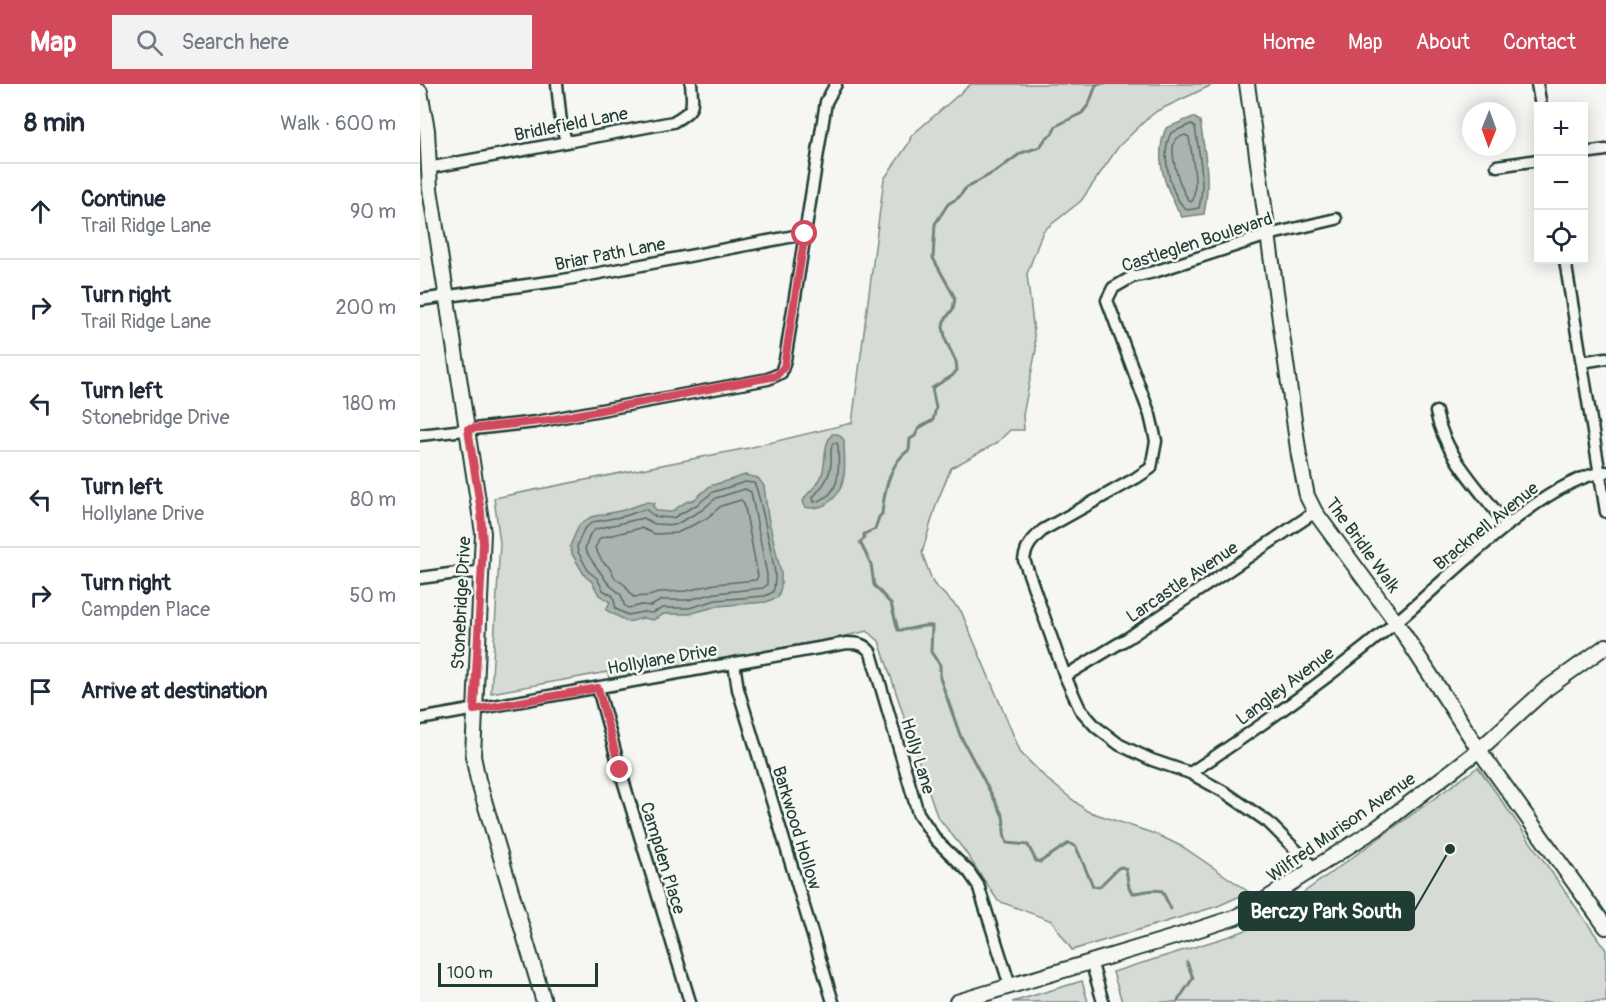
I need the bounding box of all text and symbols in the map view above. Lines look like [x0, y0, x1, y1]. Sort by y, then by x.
search box [112, 15, 532, 69]
text: Map [30, 25, 76, 60]
icon: search [133, 26, 166, 59]
text: Search here [181, 28, 289, 56]
text: Home [1262, 29, 1315, 56]
text: Map [1348, 29, 1383, 56]
text: About [1416, 29, 1470, 56]
text: Contact [1503, 29, 1576, 56]
street label: Bridlefield Lane [512, 102, 630, 147]
north arrow [1462, 102, 1516, 156]
map controls [1534, 102, 1588, 264]
button: + [1534, 102, 1588, 156]
text: 8 min [24, 107, 85, 139]
text: Walk · 600 m [280, 111, 396, 136]
button: − [1534, 156, 1588, 210]
text: Continue [81, 185, 165, 213]
icon: ahead [24, 195, 57, 228]
text: 90 m [350, 199, 396, 224]
street label: Castleglen Boulevard [1119, 207, 1276, 278]
button: locate [1534, 210, 1588, 264]
text: Trail Ridge Lane [81, 213, 211, 238]
route start [791, 220, 817, 246]
street label: Briar Path Lane [553, 232, 667, 276]
text: Turn right [81, 281, 171, 309]
icon: right [24, 291, 57, 324]
text: 200 m [335, 295, 396, 320]
text: Trail Ridge Lane [81, 309, 211, 334]
text: Turn left [81, 377, 163, 405]
icon: left [24, 387, 57, 420]
text: 180 m [342, 391, 396, 416]
text: Stonebridge Drive [81, 405, 230, 430]
text: Turn left [81, 473, 163, 501]
street label: Bracknell Avenue [1429, 477, 1544, 576]
icon: left [24, 483, 57, 516]
text: 80 m [350, 487, 396, 512]
street label: The Bridle Walk [1320, 493, 1405, 598]
text: Hollylane Drive [81, 501, 204, 526]
street label: Stonebridge Drive [447, 536, 476, 670]
street label: Larcastle Avenue [1122, 536, 1243, 628]
text: Turn right [81, 569, 171, 597]
icon: right [24, 579, 57, 612]
text: 50 m [349, 583, 396, 608]
text: Campden Place [81, 597, 210, 622]
street label: Hollylane Drive [606, 639, 719, 680]
street label: Langley Avenue [1232, 642, 1339, 731]
icon: arrive [24, 675, 57, 708]
text: Arrive at destination [81, 677, 267, 705]
street label: Holly Lane [895, 715, 940, 797]
route end [606, 756, 632, 782]
street label: Barkwood Hollow [767, 764, 826, 893]
street label: Wilfred Murison Avenue [1262, 767, 1420, 887]
street label: Campden Place [635, 799, 691, 917]
callout: Berczy Park South [1239, 892, 1414, 930]
text: Berczy Park South [1250, 899, 1402, 924]
scale bar [438, 960, 598, 988]
text: 100 m [447, 963, 493, 983]

